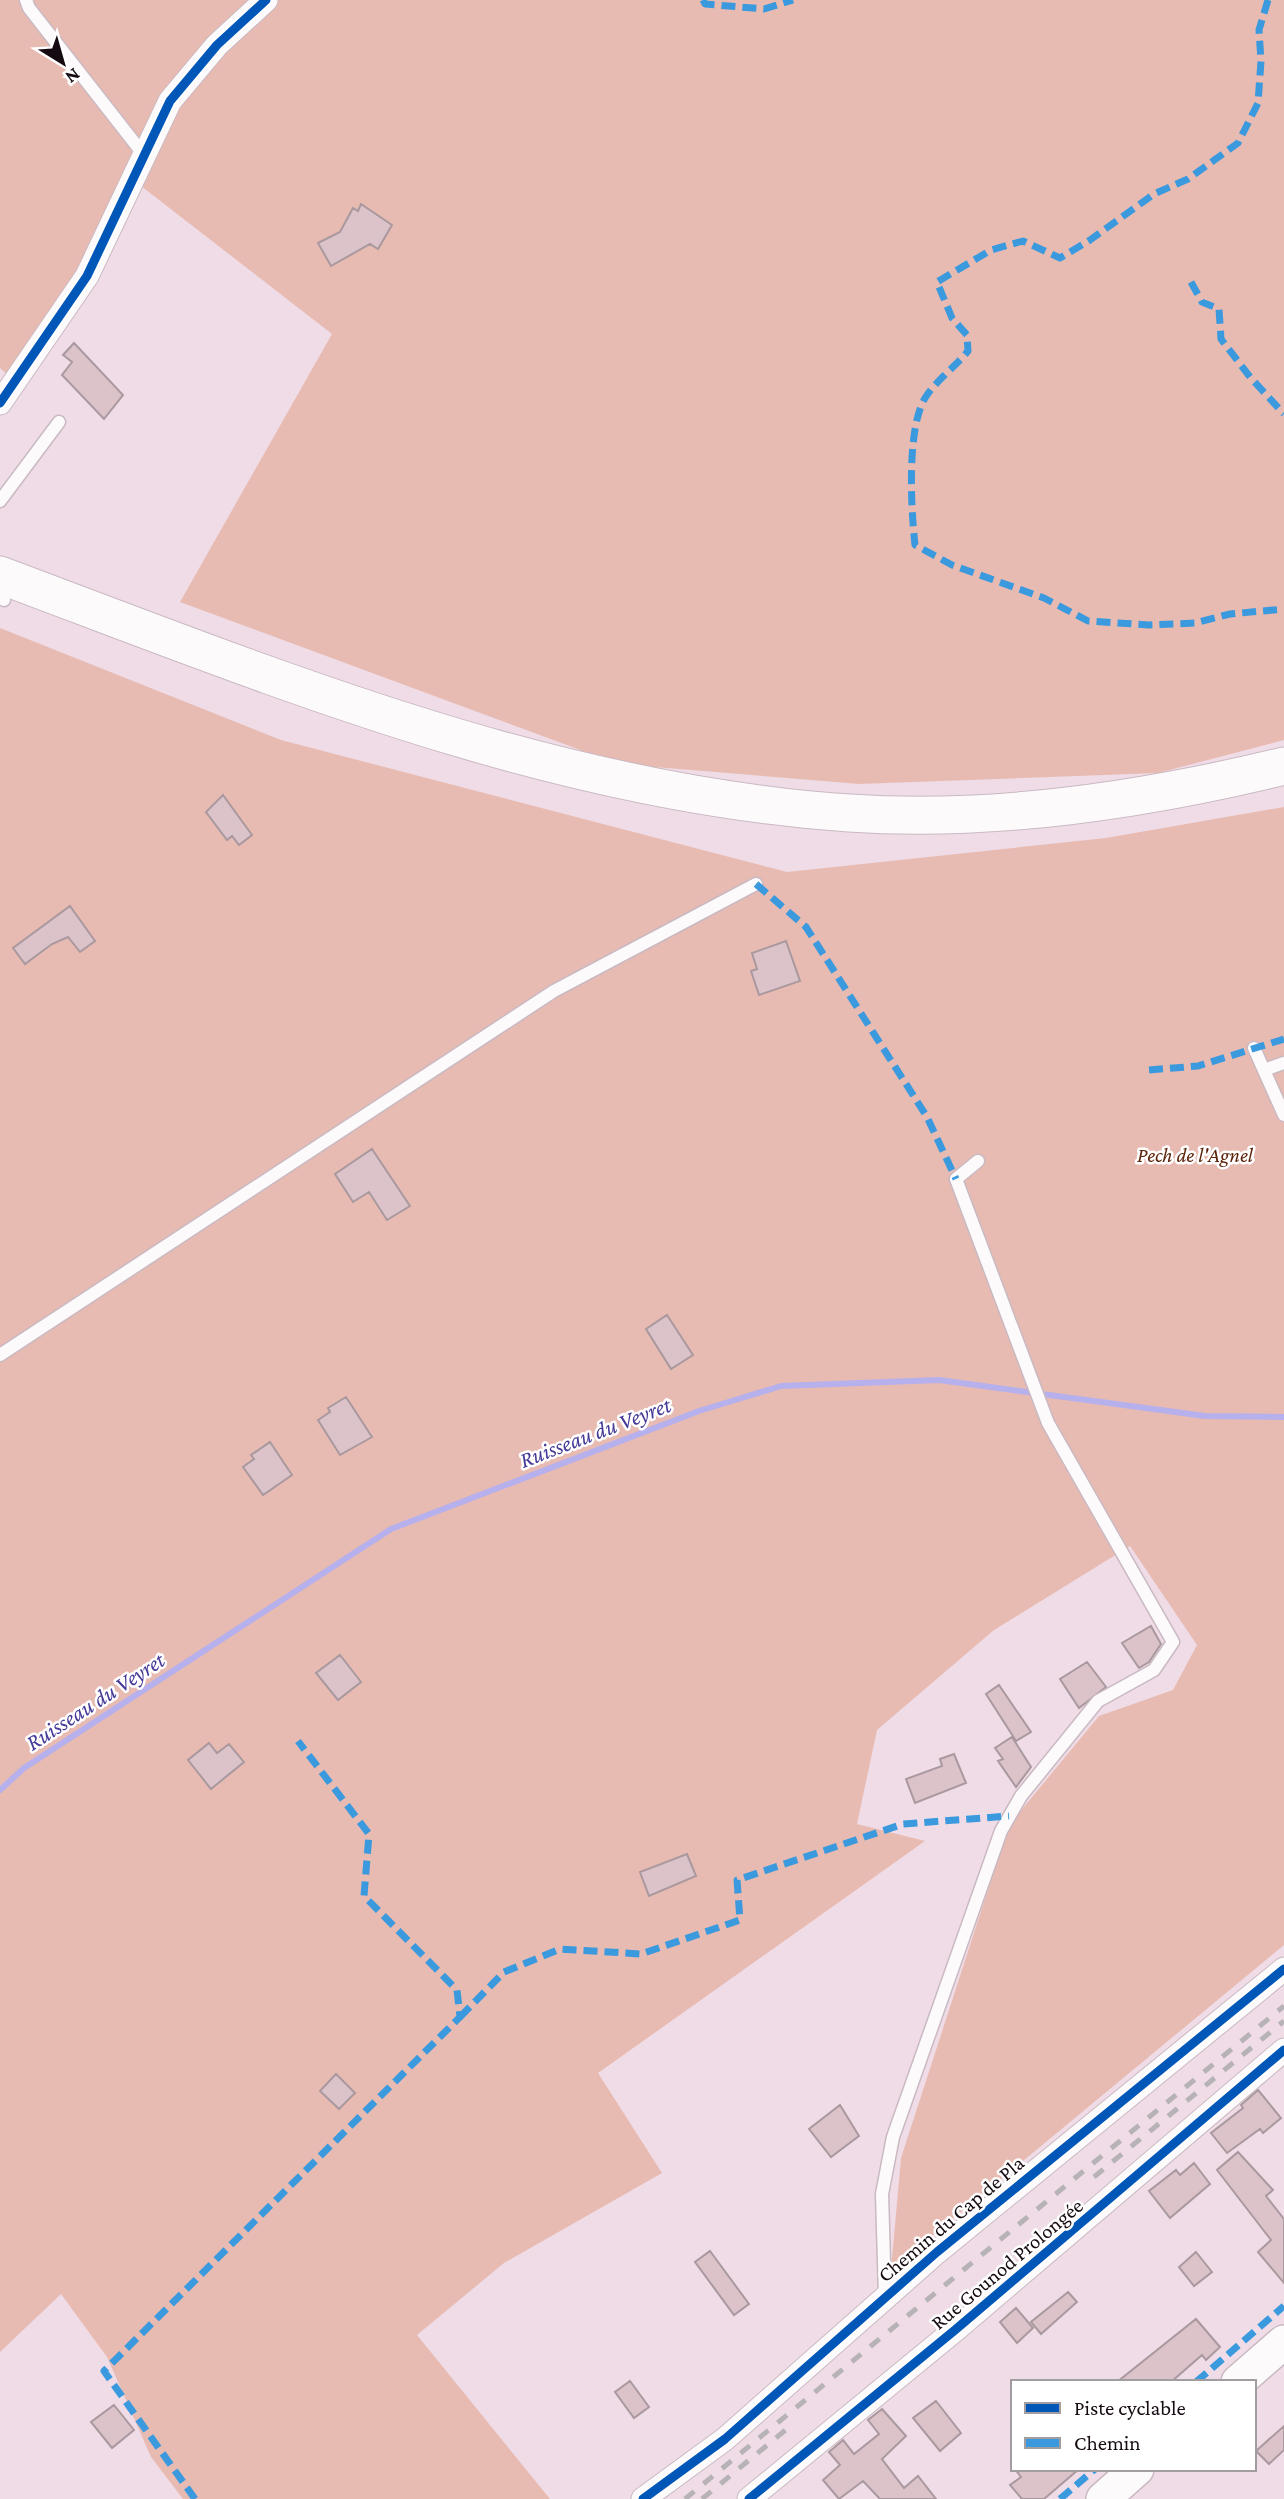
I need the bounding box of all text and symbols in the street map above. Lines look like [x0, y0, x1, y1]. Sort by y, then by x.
north arrow [28, 28, 98, 98]
text: N [61, 64, 84, 88]
park label: Pech de l'Agnel [1137, 1143, 1254, 1167]
water label: Ruisseau du Veyret [516, 1391, 675, 1473]
water label: Ruisseau du Veyret [21, 1646, 170, 1755]
street label: Chemin du Cap de Pla [873, 2151, 1029, 2287]
street label: Rue Gounod Prolongée [926, 2193, 1088, 2335]
legend [1011, 2380, 1256, 2471]
text: Piste cyclable [1074, 2396, 1186, 2420]
text: Chemin [1074, 2431, 1141, 2455]

